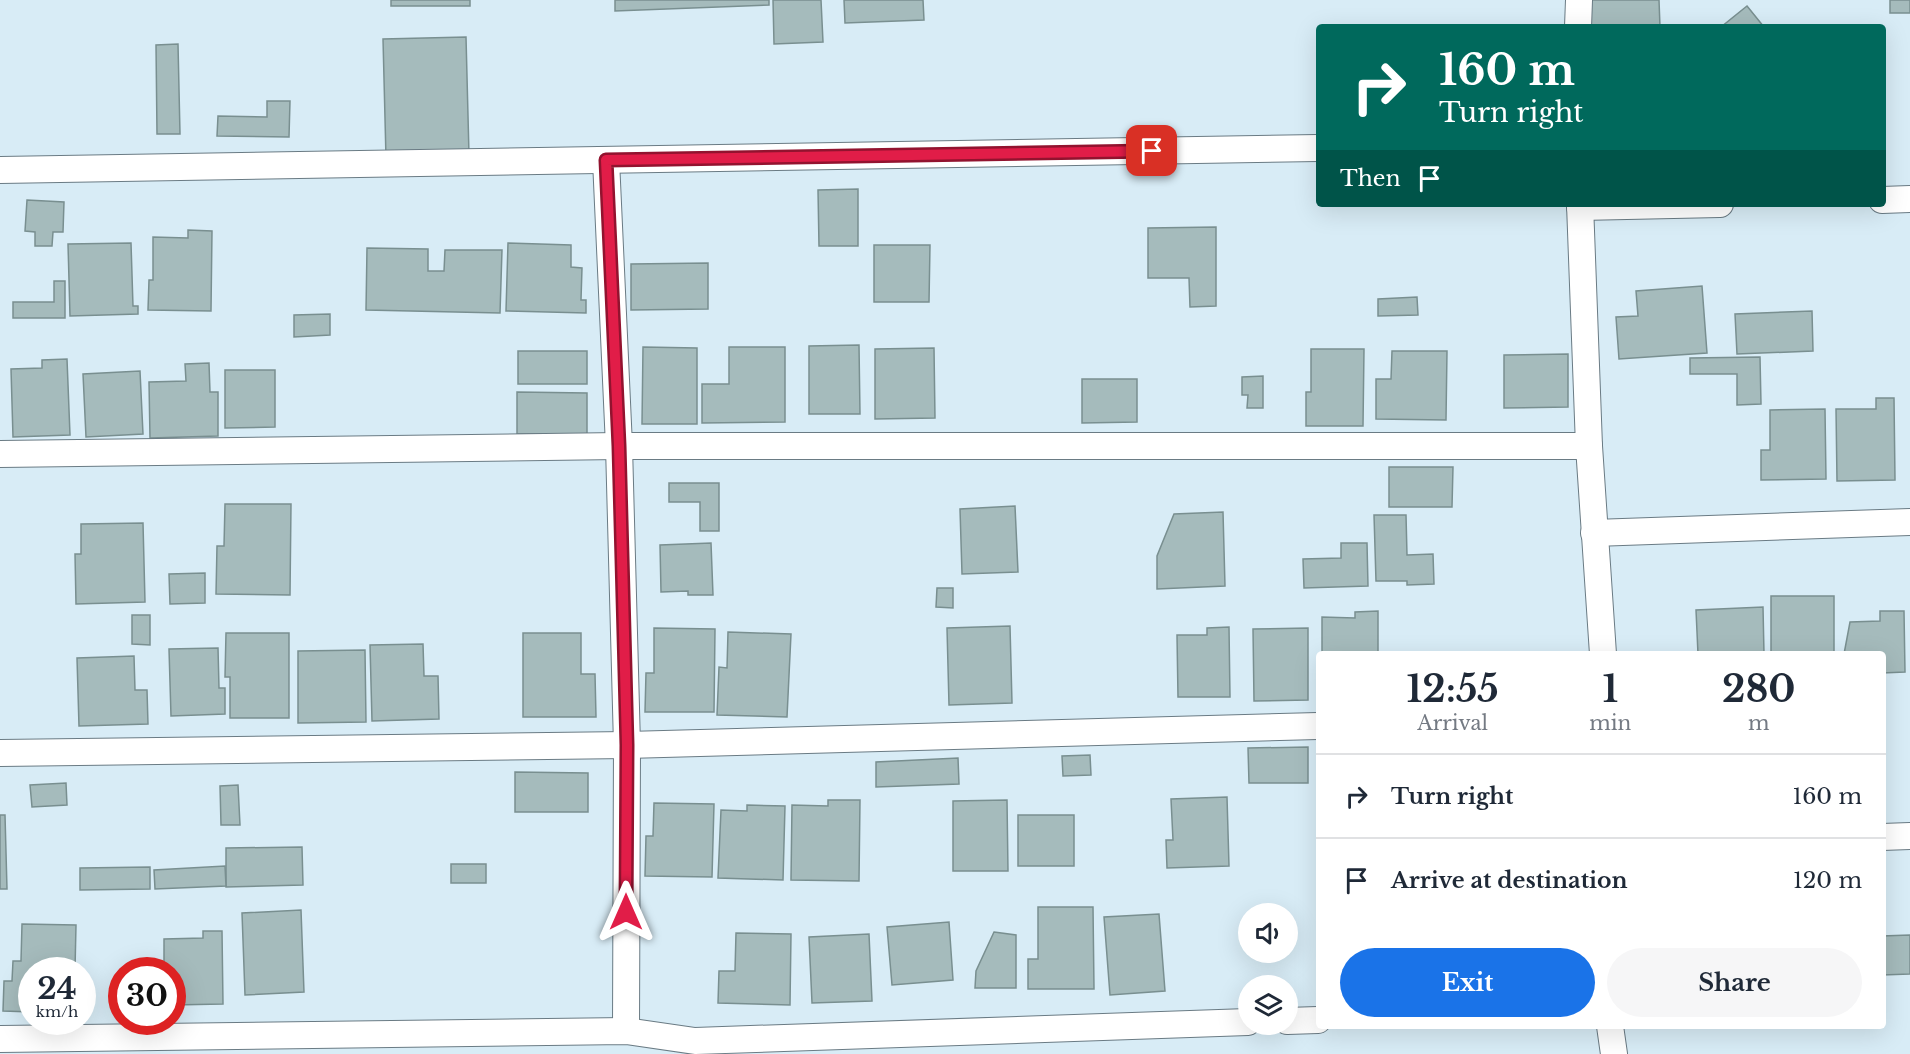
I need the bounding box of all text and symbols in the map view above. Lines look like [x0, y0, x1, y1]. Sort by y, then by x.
text: 160 m [1439, 44, 1575, 96]
icon: right [1340, 48, 1418, 126]
text: Turn right [1439, 96, 1583, 129]
pin [1126, 125, 1177, 176]
icon: arrive [1135, 134, 1168, 167]
icon: arrive [1413, 162, 1446, 195]
text: Then [1340, 165, 1401, 192]
text: 12:55 [1407, 667, 1499, 712]
text: 1 [1603, 667, 1618, 712]
text: 280 [1722, 667, 1795, 712]
text: Arrival [1417, 711, 1488, 735]
text: min [1589, 711, 1631, 735]
text: m [1748, 711, 1769, 735]
icon: right [1340, 780, 1373, 813]
text: Turn right [1391, 783, 1513, 810]
text: 160 m [1792, 783, 1862, 810]
icon: arrive [1340, 864, 1373, 897]
text: Arrive at destination [1391, 867, 1628, 894]
text: 120 m [1793, 867, 1862, 894]
position arrow [594, 880, 658, 944]
map controls [1238, 903, 1298, 1035]
button: sound [1238, 903, 1298, 963]
button: Exit [1340, 948, 1595, 1017]
button: Share [1607, 948, 1862, 1017]
speed limit sign: 30 [108, 957, 186, 1035]
text: 24 [37, 970, 77, 1007]
button: layers [1238, 975, 1298, 1035]
text: km/h [36, 1002, 78, 1021]

